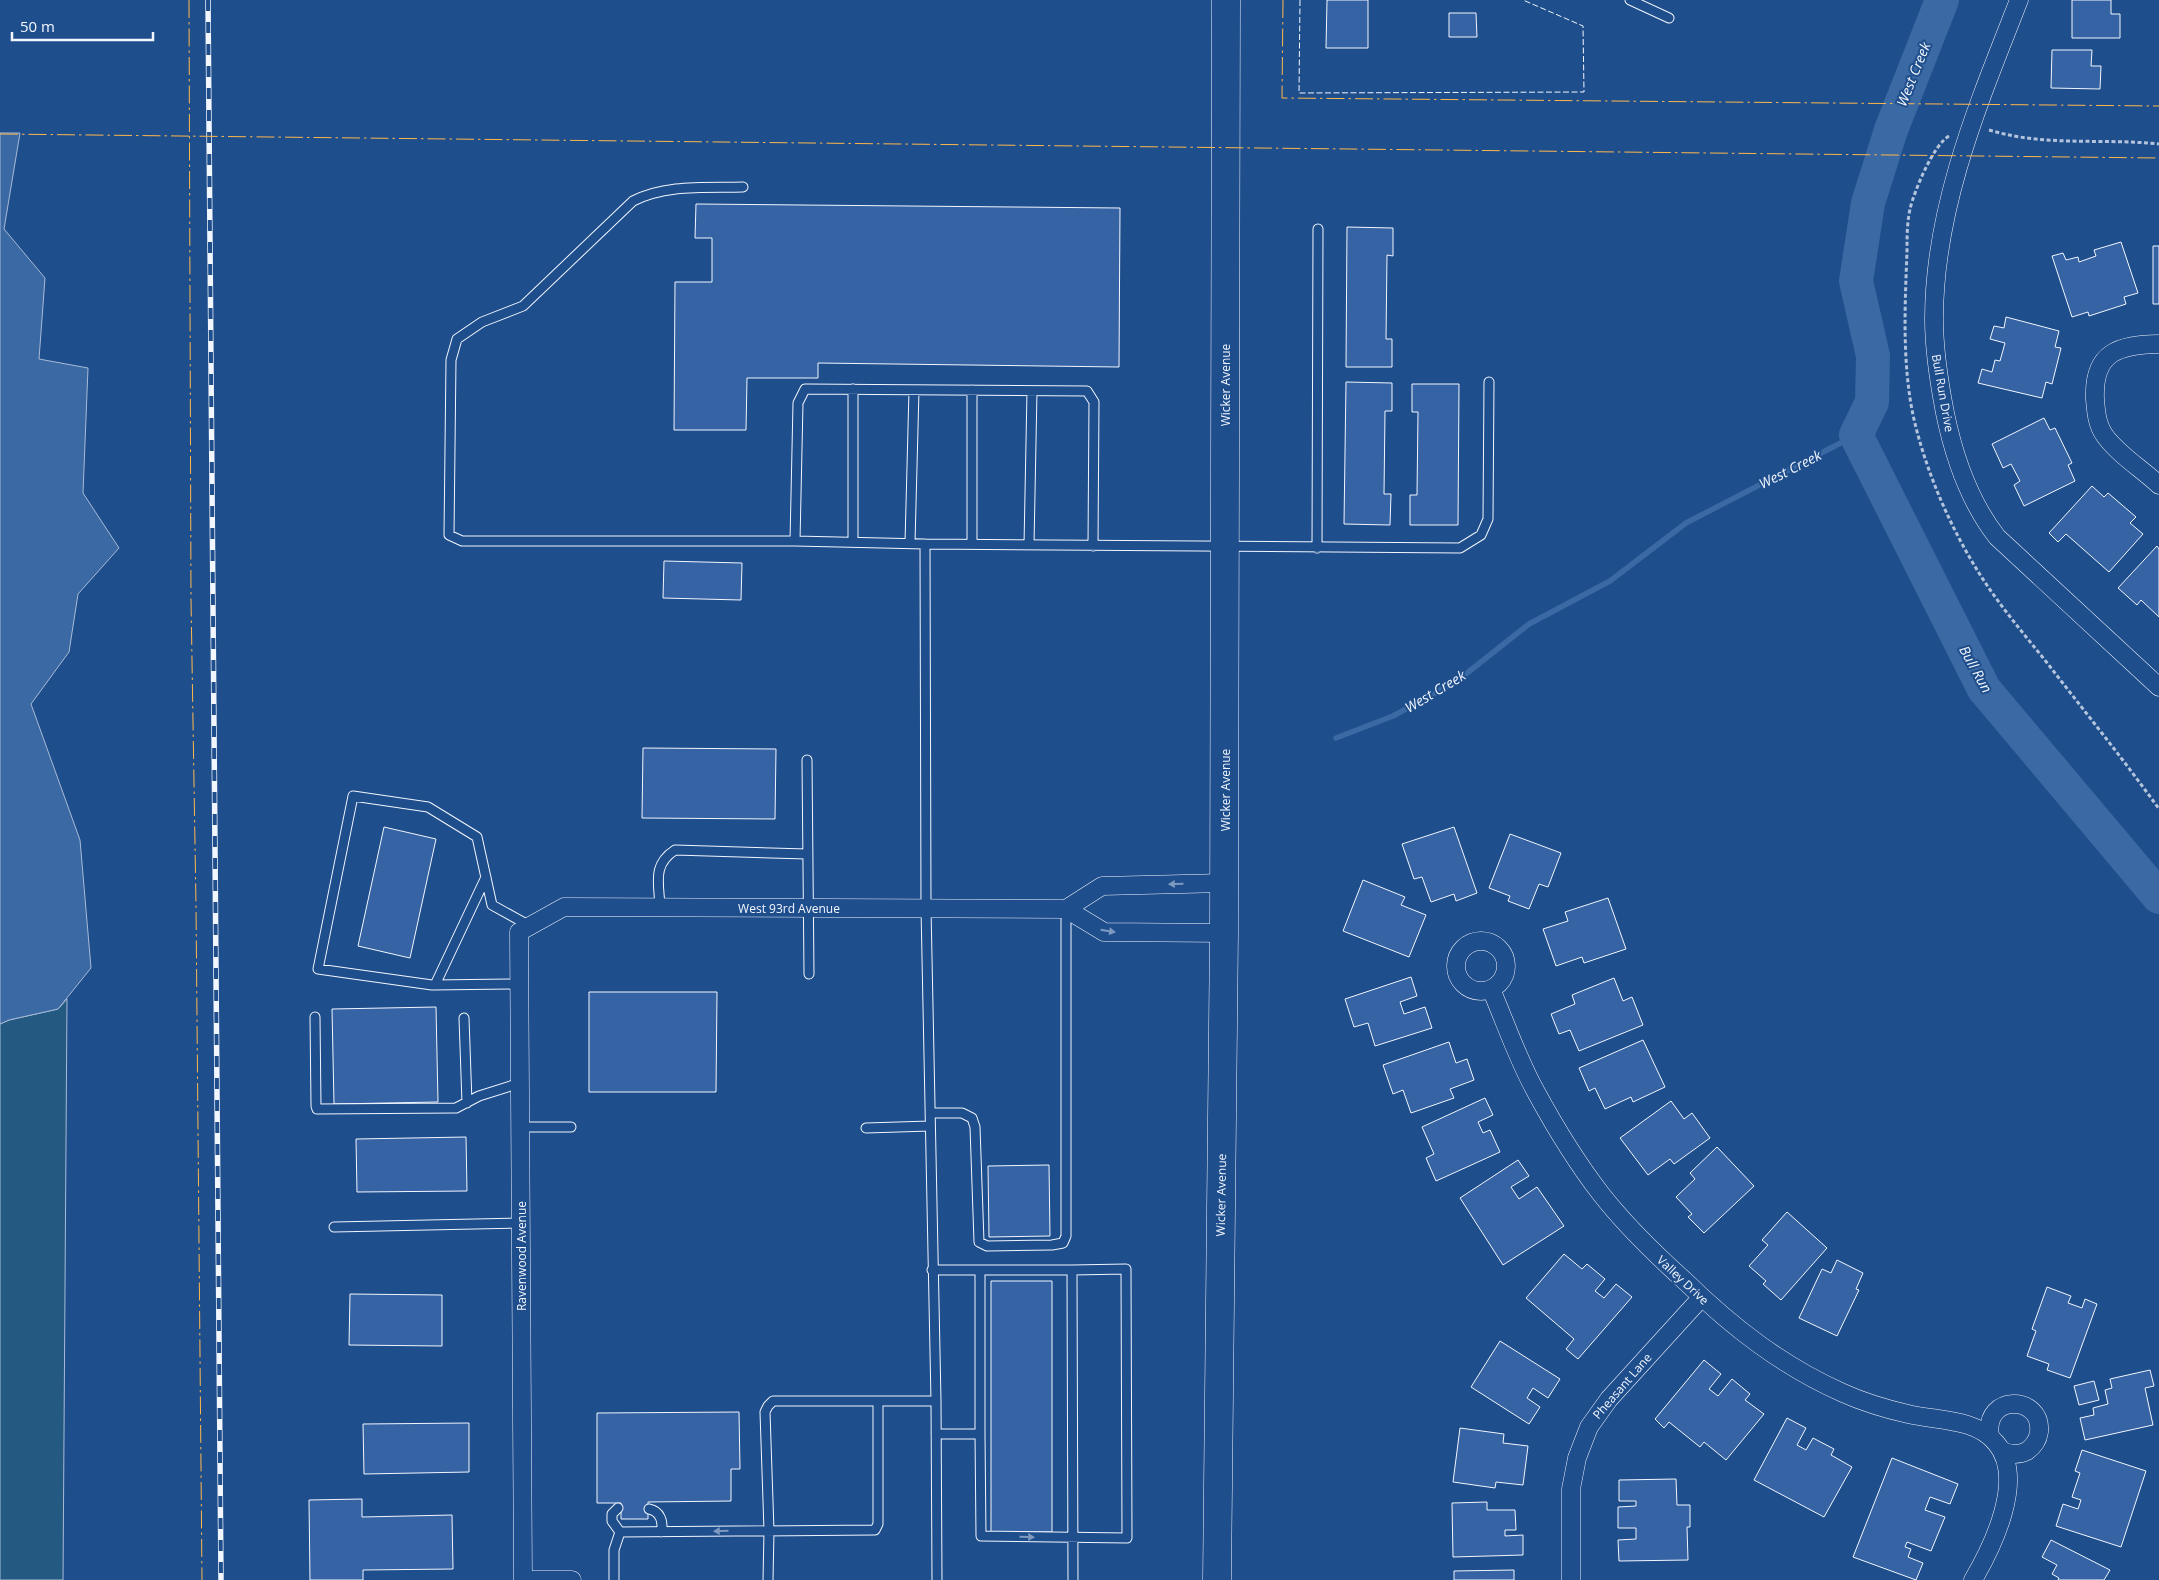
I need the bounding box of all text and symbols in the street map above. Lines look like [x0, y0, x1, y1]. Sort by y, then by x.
scale bar [12, 10, 154, 42]
text: 50 m [20, 16, 55, 36]
water label: West Creek [1892, 38, 1935, 109]
street label: Wicker Avenue [1217, 343, 1234, 426]
street label: Bull Run Drive [1928, 353, 1958, 434]
water label: West Creek [1756, 445, 1826, 493]
water label: Bull Run [1955, 642, 1997, 696]
water label: West Creek [1401, 665, 1470, 717]
street label: Wicker Avenue [1217, 748, 1234, 831]
one-way arrow [1167, 880, 1183, 888]
street label: West 93rd Avenue [738, 900, 840, 917]
one-way arrow [1101, 927, 1117, 935]
street label: Wicker Avenue [1212, 1153, 1230, 1236]
street label: Ravenwood Avenue [513, 1201, 530, 1311]
street label: Valley Drive [1653, 1252, 1713, 1309]
street label: Pheasant Lane [1589, 1349, 1656, 1423]
one-way arrow [712, 1527, 728, 1535]
one-way arrow [1019, 1533, 1035, 1541]

